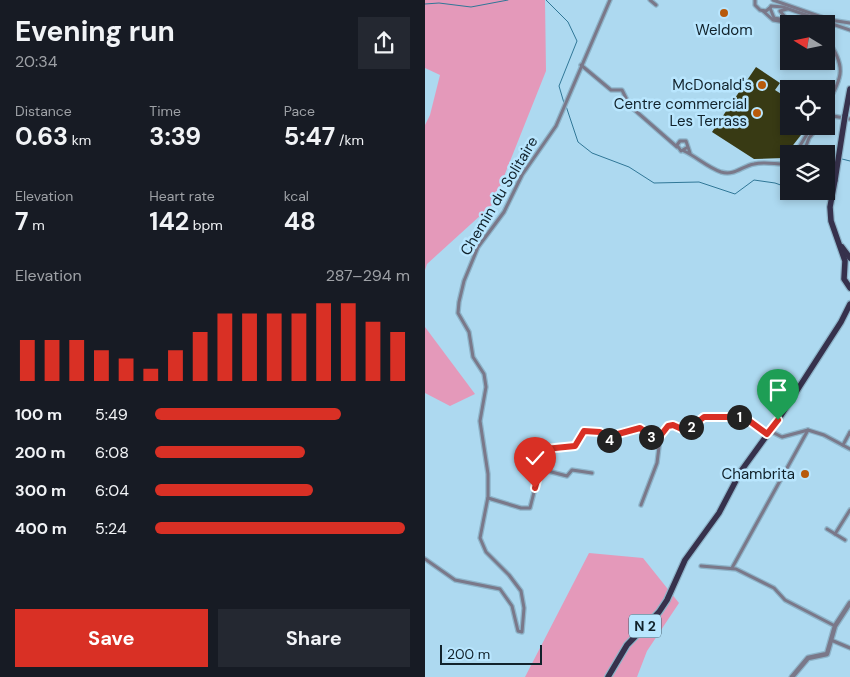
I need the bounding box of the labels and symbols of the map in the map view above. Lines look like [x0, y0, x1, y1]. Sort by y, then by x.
marker: Weldom [718, 7, 730, 19]
north arrow [780, 15, 835, 70]
place label: Weldom [695, 20, 753, 40]
place label: McDonald's [672, 75, 752, 95]
marker: McDonald's [756, 79, 768, 91]
place label: Centre commercial Les Terrass [614, 94, 747, 131]
marker: Centre commercial Les Terrass [751, 107, 763, 119]
street label: Chemin du Solitaire [456, 133, 542, 259]
pin [757, 369, 799, 420]
pin: 1 [727, 404, 751, 430]
pin: 2 [679, 414, 703, 440]
pin: 3 [639, 424, 663, 450]
pin: 4 [597, 428, 621, 452]
pin [514, 437, 556, 488]
place label: Chambrita [722, 464, 795, 484]
marker: Chambrita [799, 468, 811, 480]
road number: N 2 [629, 614, 661, 638]
scale bar [440, 642, 543, 665]

